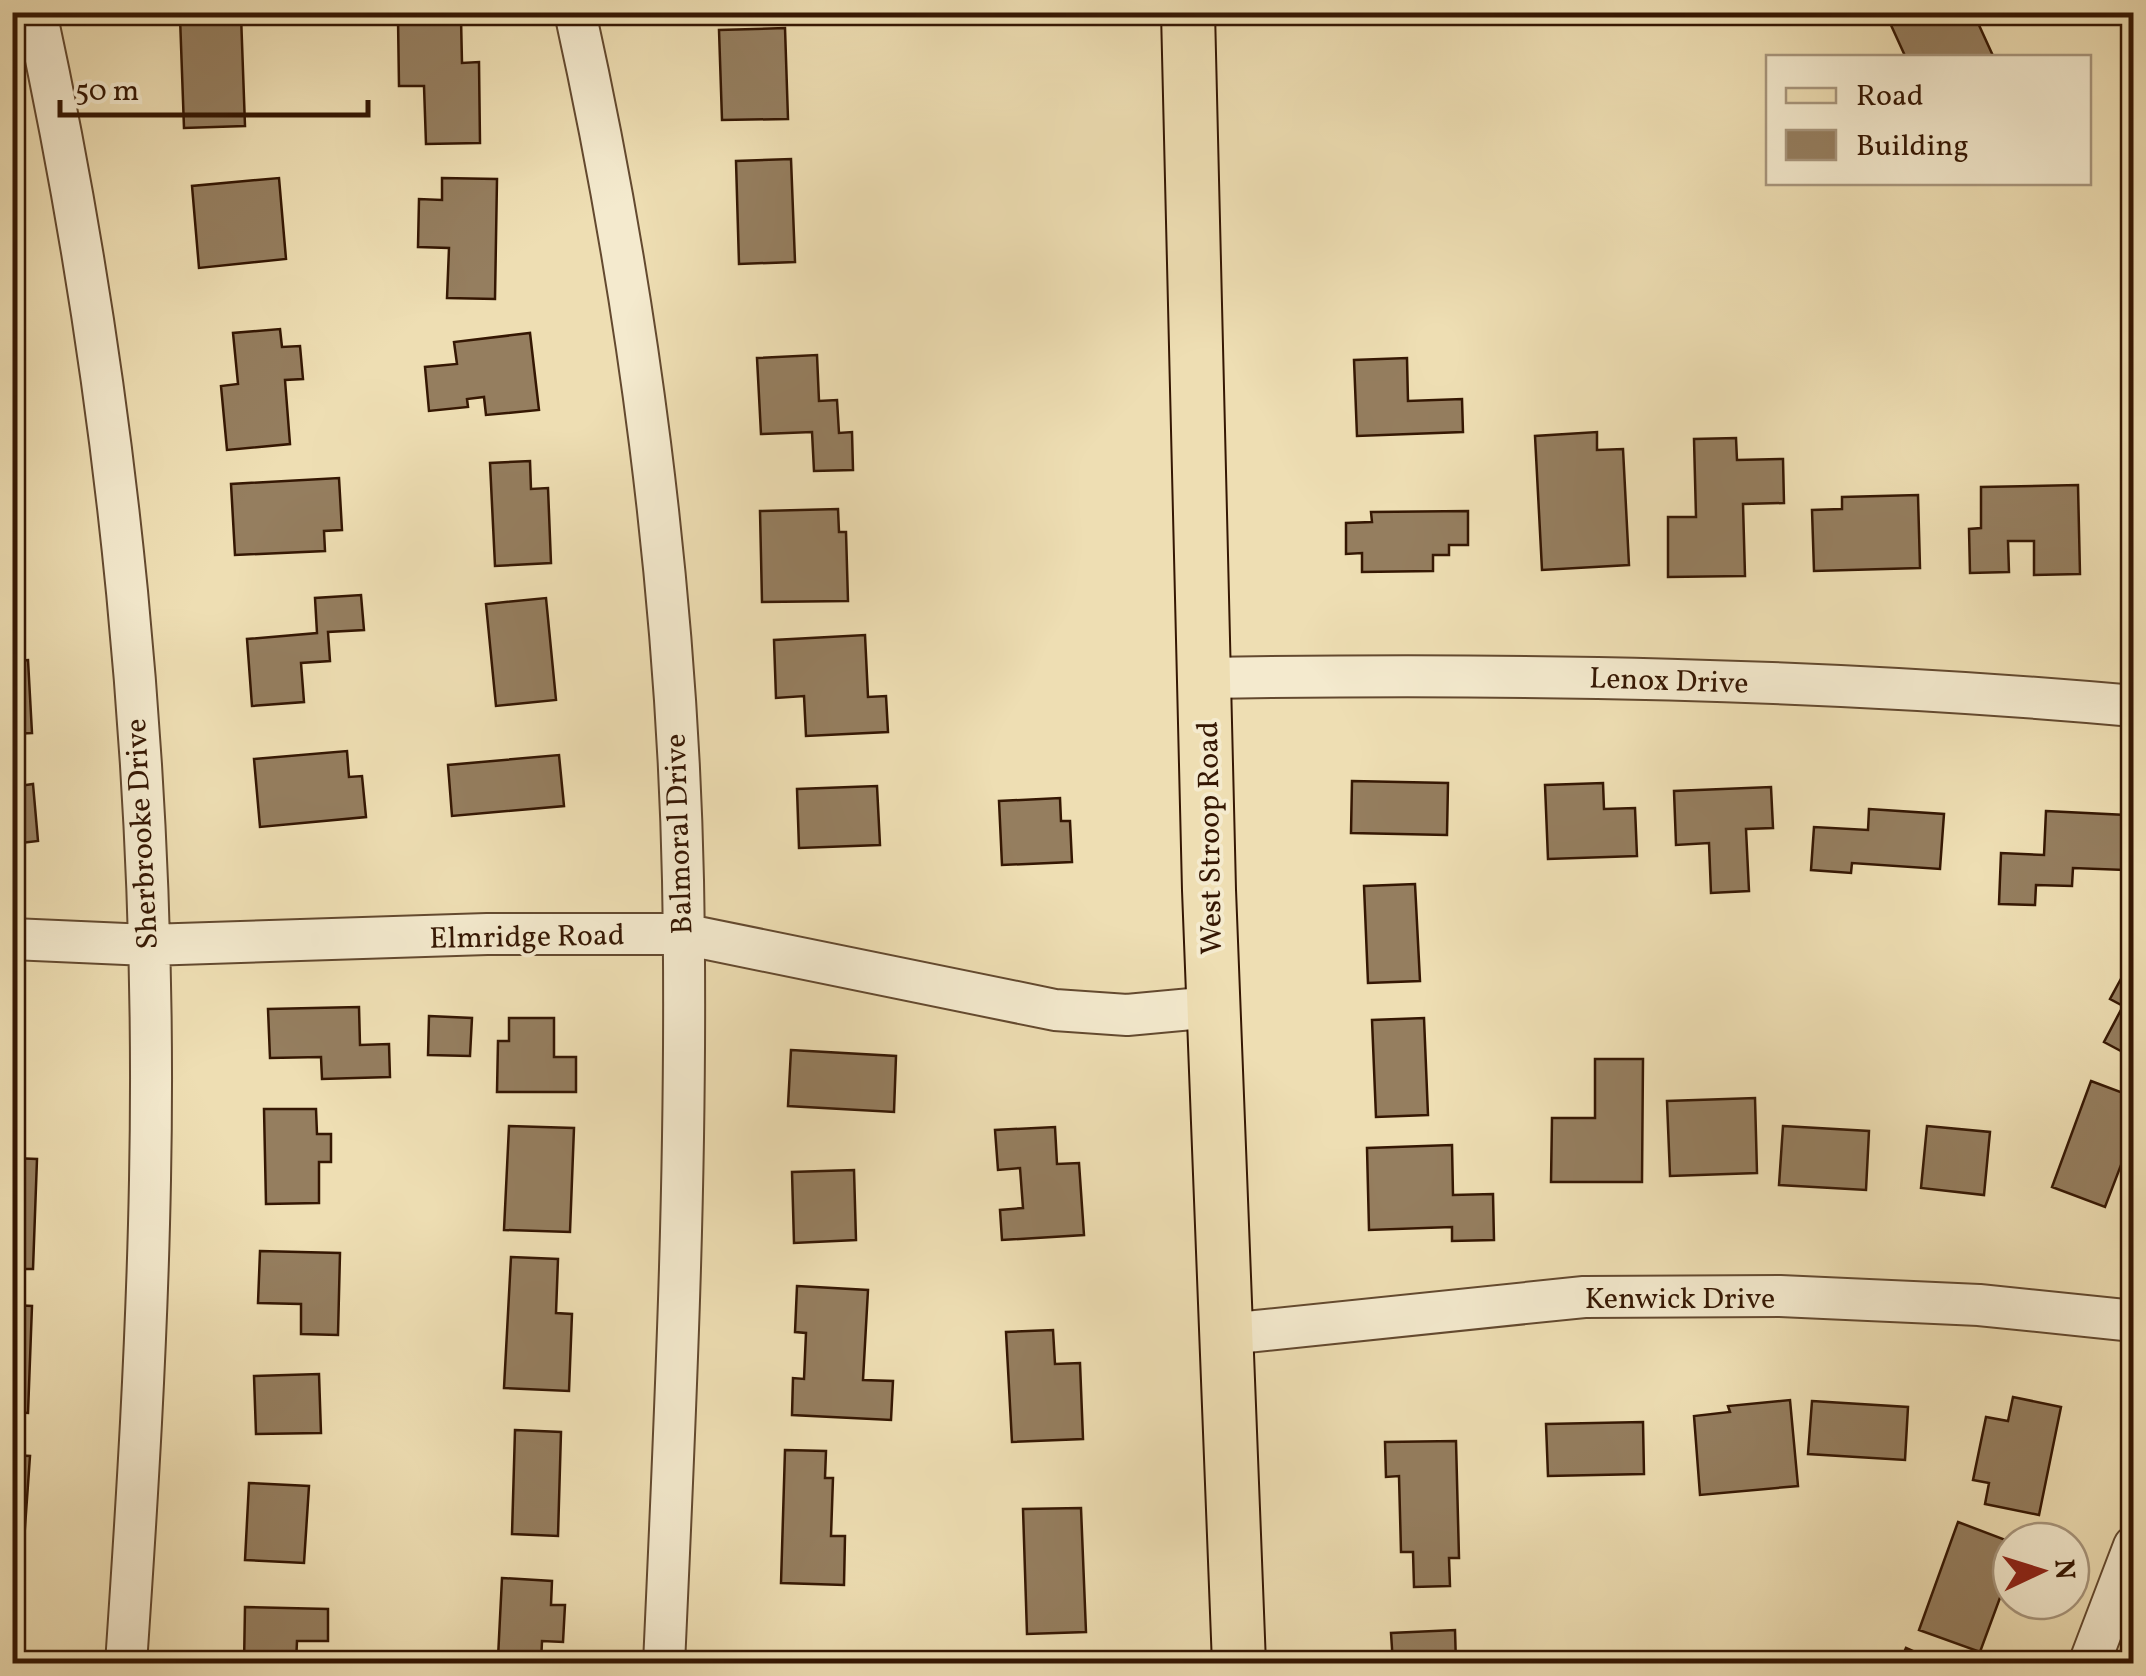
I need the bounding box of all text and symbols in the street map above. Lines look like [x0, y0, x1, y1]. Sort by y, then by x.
scale bar [60, 55, 368, 117]
legend [1766, 55, 2091, 185]
text: 50 m [75, 71, 139, 113]
text: Road [1856, 76, 1924, 118]
text: Building [1856, 126, 1969, 168]
street label: Lenox Drive [1589, 658, 1749, 706]
street label: Sherbrooke Drive [116, 717, 170, 950]
street label: West Stroop Road [1188, 721, 1234, 955]
street label: Balmoral Drive [656, 733, 704, 935]
street label: Elmridge Road [429, 915, 625, 961]
street label: Kenwick Drive [1585, 1279, 1775, 1321]
north arrow [1991, 1521, 2091, 1621]
text: N [2043, 1558, 2084, 1581]

